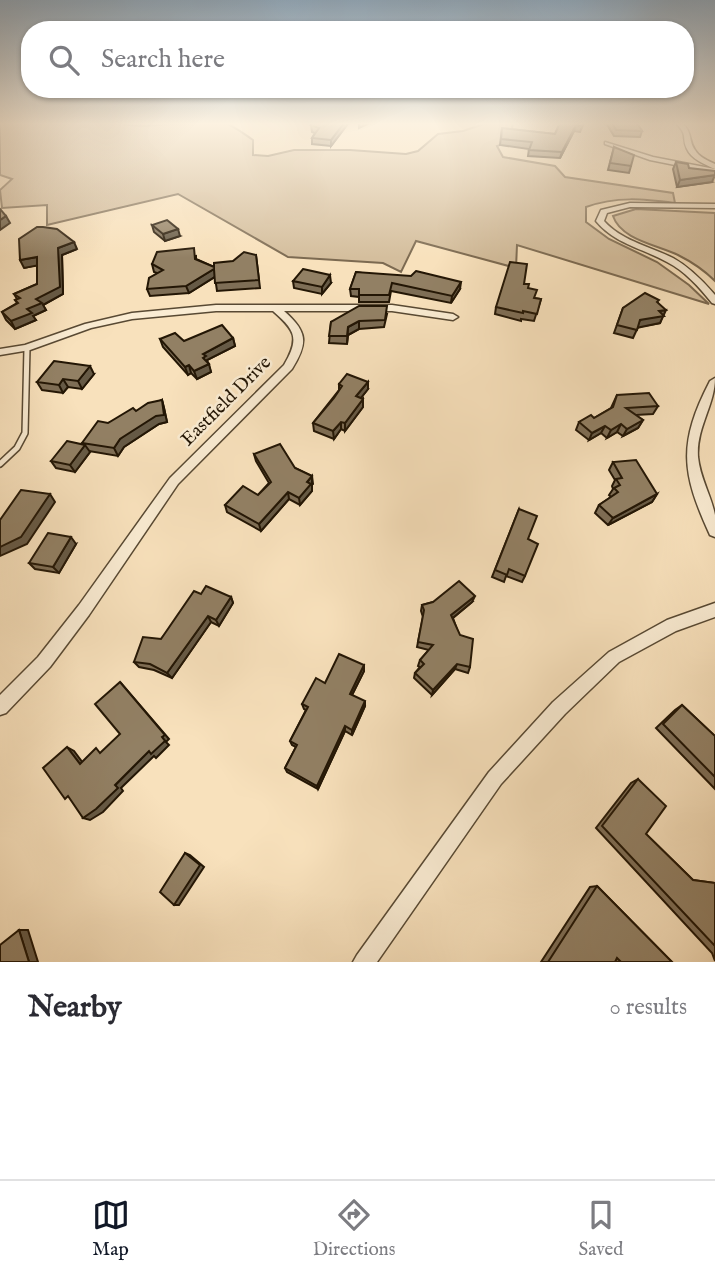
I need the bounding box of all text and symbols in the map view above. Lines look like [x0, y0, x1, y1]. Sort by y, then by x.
search box [21, 21, 694, 98]
icon: search [45, 41, 83, 79]
text: Search here [101, 43, 225, 76]
street label: Eastfield Drive [176, 351, 277, 452]
text: Nearby [28, 989, 121, 1027]
text: 0 results [609, 993, 687, 1022]
tab: Map [92, 1196, 130, 1262]
tab: Directions [313, 1196, 395, 1262]
tab: Saved [578, 1196, 623, 1262]

